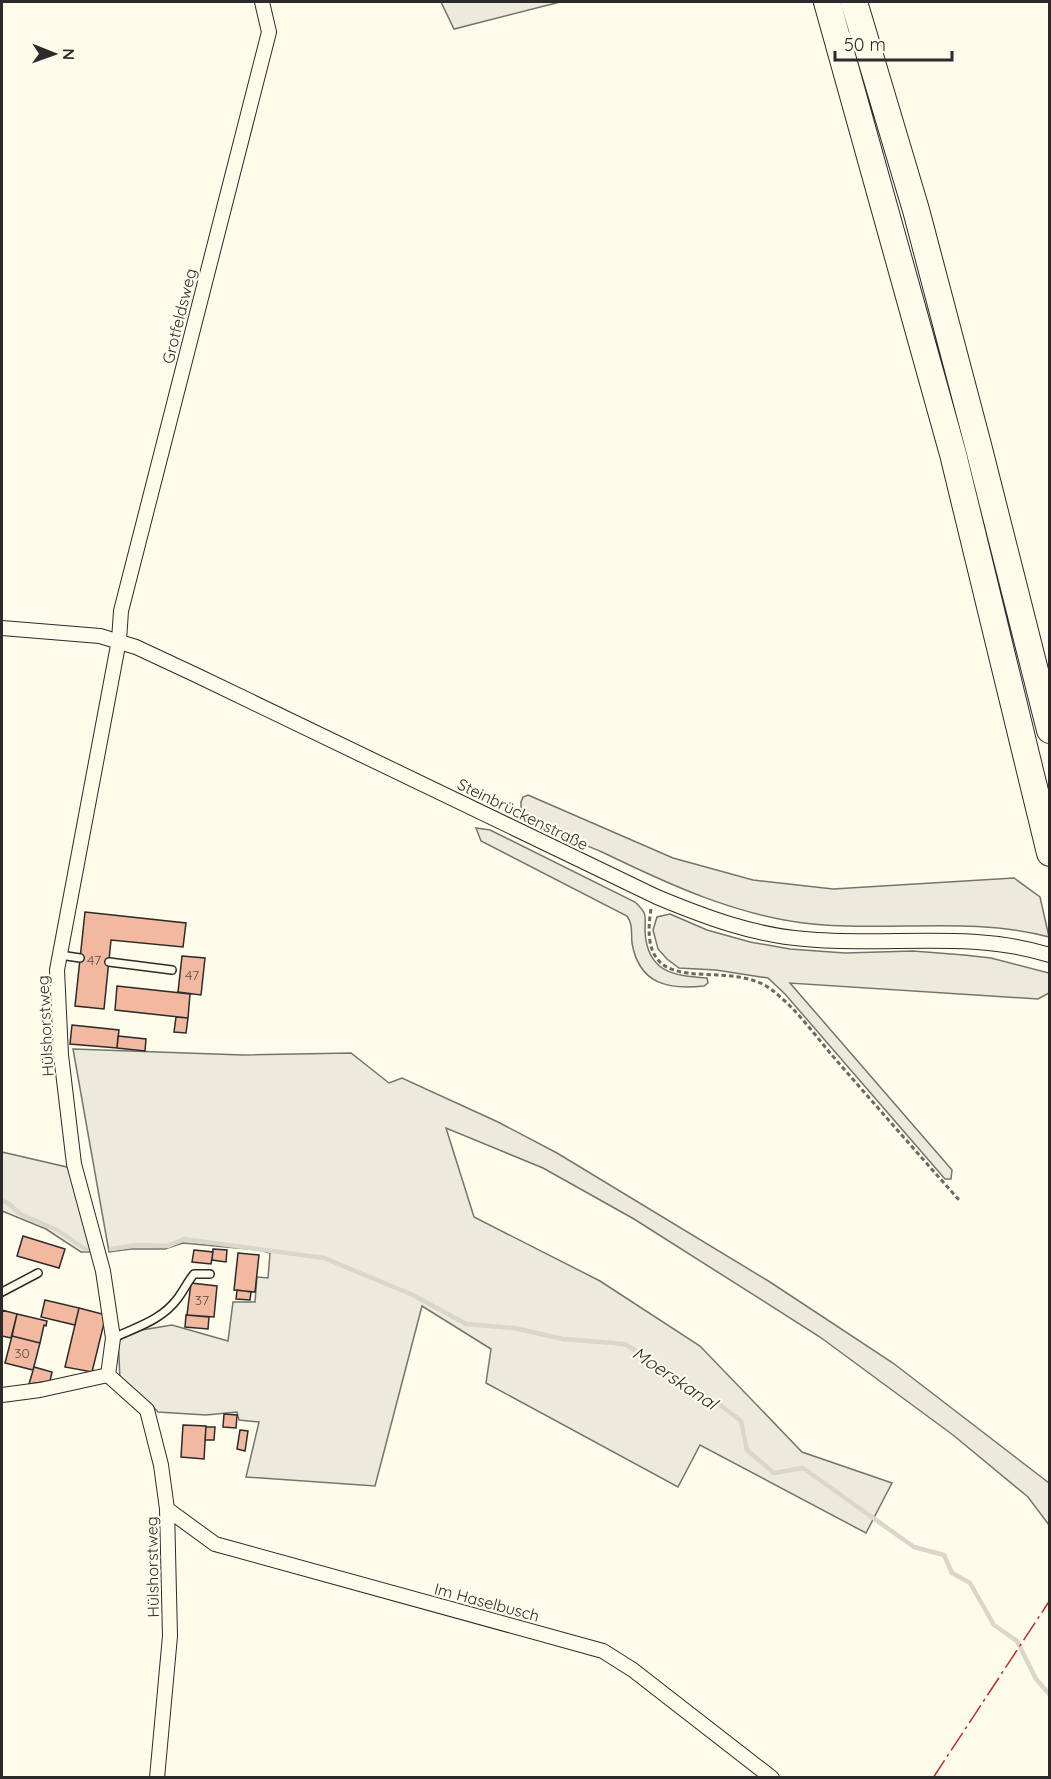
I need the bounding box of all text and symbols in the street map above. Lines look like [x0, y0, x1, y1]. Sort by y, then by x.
north arrow [24, 24, 84, 84]
scale bar [835, 24, 952, 62]
text: 50 m [844, 33, 886, 56]
text: N [59, 48, 79, 60]
street label: Grotfeldsweg [158, 266, 200, 366]
street label: Steinbrückenstraße [454, 774, 592, 854]
house number: 47 [87, 951, 101, 969]
house number: 47 [185, 966, 199, 984]
street label: Hülshorstweg [32, 975, 58, 1077]
house number: 37 [195, 1291, 209, 1309]
water label: Moerskanal [628, 1341, 723, 1416]
house number: 30 [14, 1344, 30, 1362]
street label: Hülshorstweg [141, 1516, 163, 1618]
street label: Im Haselbusch [432, 1578, 542, 1626]

